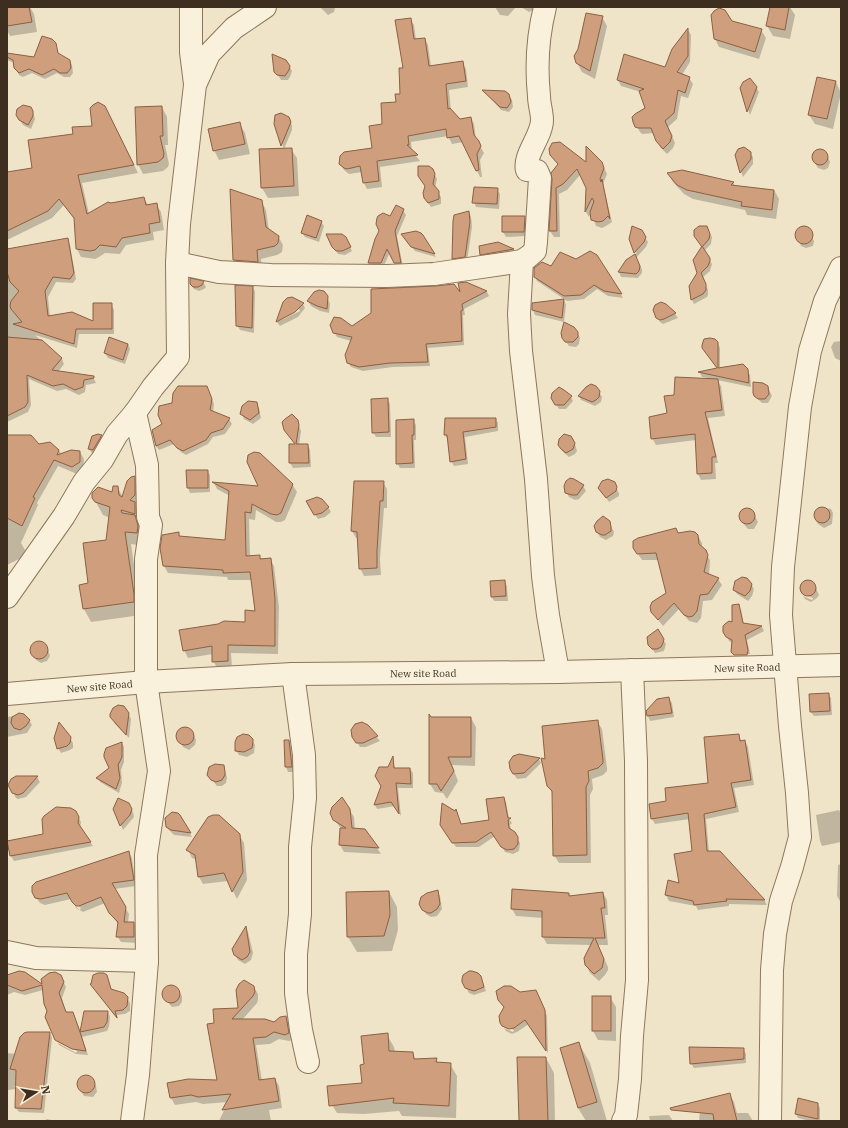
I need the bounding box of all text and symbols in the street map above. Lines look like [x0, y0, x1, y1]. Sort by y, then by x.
street label: New site Road [714, 660, 781, 675]
street label: New site Road [390, 666, 457, 680]
street label: New site Road [66, 677, 133, 695]
north arrow [16, 1072, 56, 1112]
text: N [38, 1084, 54, 1096]

